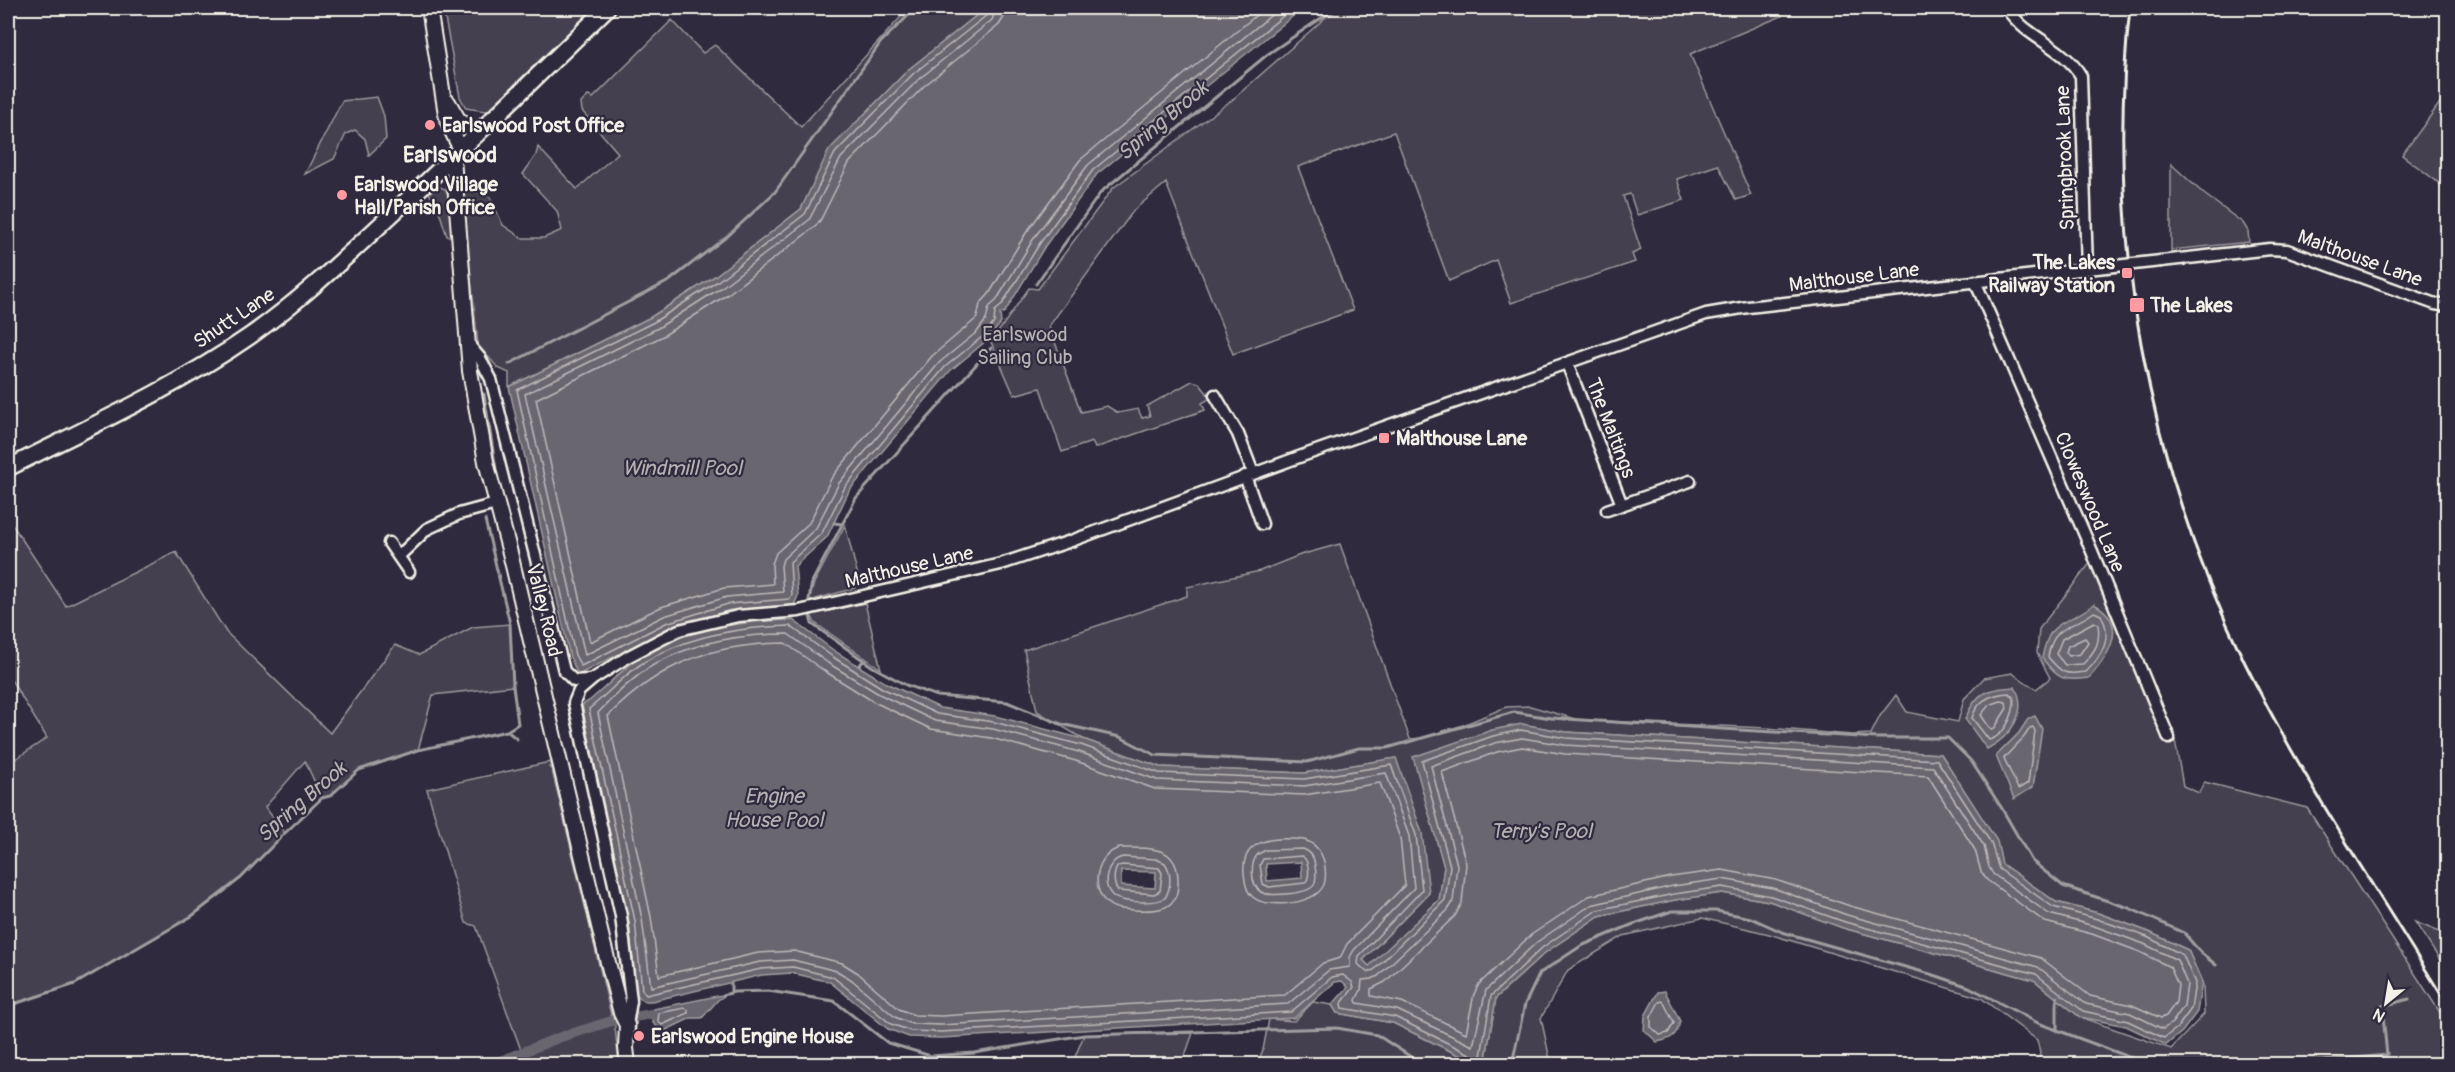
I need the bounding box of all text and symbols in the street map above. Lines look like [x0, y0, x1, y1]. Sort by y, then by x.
water label: Spring Brook [1112, 74, 1216, 167]
street label: Springbrook Lane [2050, 85, 2080, 231]
place label: Earlswood Post Office [442, 113, 625, 138]
marker: Earlswood Post Office [423, 118, 437, 132]
district label: Earlswood [403, 141, 497, 169]
place label: Earlswood Village Hall/Parish Office [354, 172, 499, 220]
marker: Earlswood Village Hall/Parish Office [335, 188, 349, 202]
street label: Malthouse Lane [2294, 224, 2426, 292]
place label: The Lakes Railway Station [1988, 250, 2115, 298]
street label: Malthouse Lane [1787, 257, 1921, 297]
marker: The Lakes Railway Station [2120, 266, 2134, 280]
street label: Shutt Lane [189, 282, 280, 354]
place label: The Lakes [2149, 293, 2232, 318]
marker: The Lakes [2128, 296, 2146, 314]
park label: Earlswood Sailing Club [977, 322, 1073, 370]
street label: The Maltings [1581, 375, 1641, 481]
place label: Malthouse Lane [1396, 426, 1528, 451]
street label: Cloweswood Lane [2049, 428, 2131, 576]
marker: Malthouse Lane [1377, 431, 1391, 445]
water label: Windmill Pool [622, 455, 744, 482]
street label: Malthouse Lane [842, 540, 976, 594]
street label: Valley Road [520, 561, 568, 659]
water label: Spring Brook [251, 754, 354, 848]
water label: Engine House Pool [725, 783, 825, 834]
water label: Terry's Pool [1490, 818, 1594, 845]
north arrow [2356, 973, 2416, 1033]
text: N [2369, 1004, 2389, 1026]
place label: Earlswood Engine House [651, 1024, 855, 1049]
marker: Earlswood Engine House [632, 1029, 646, 1043]

